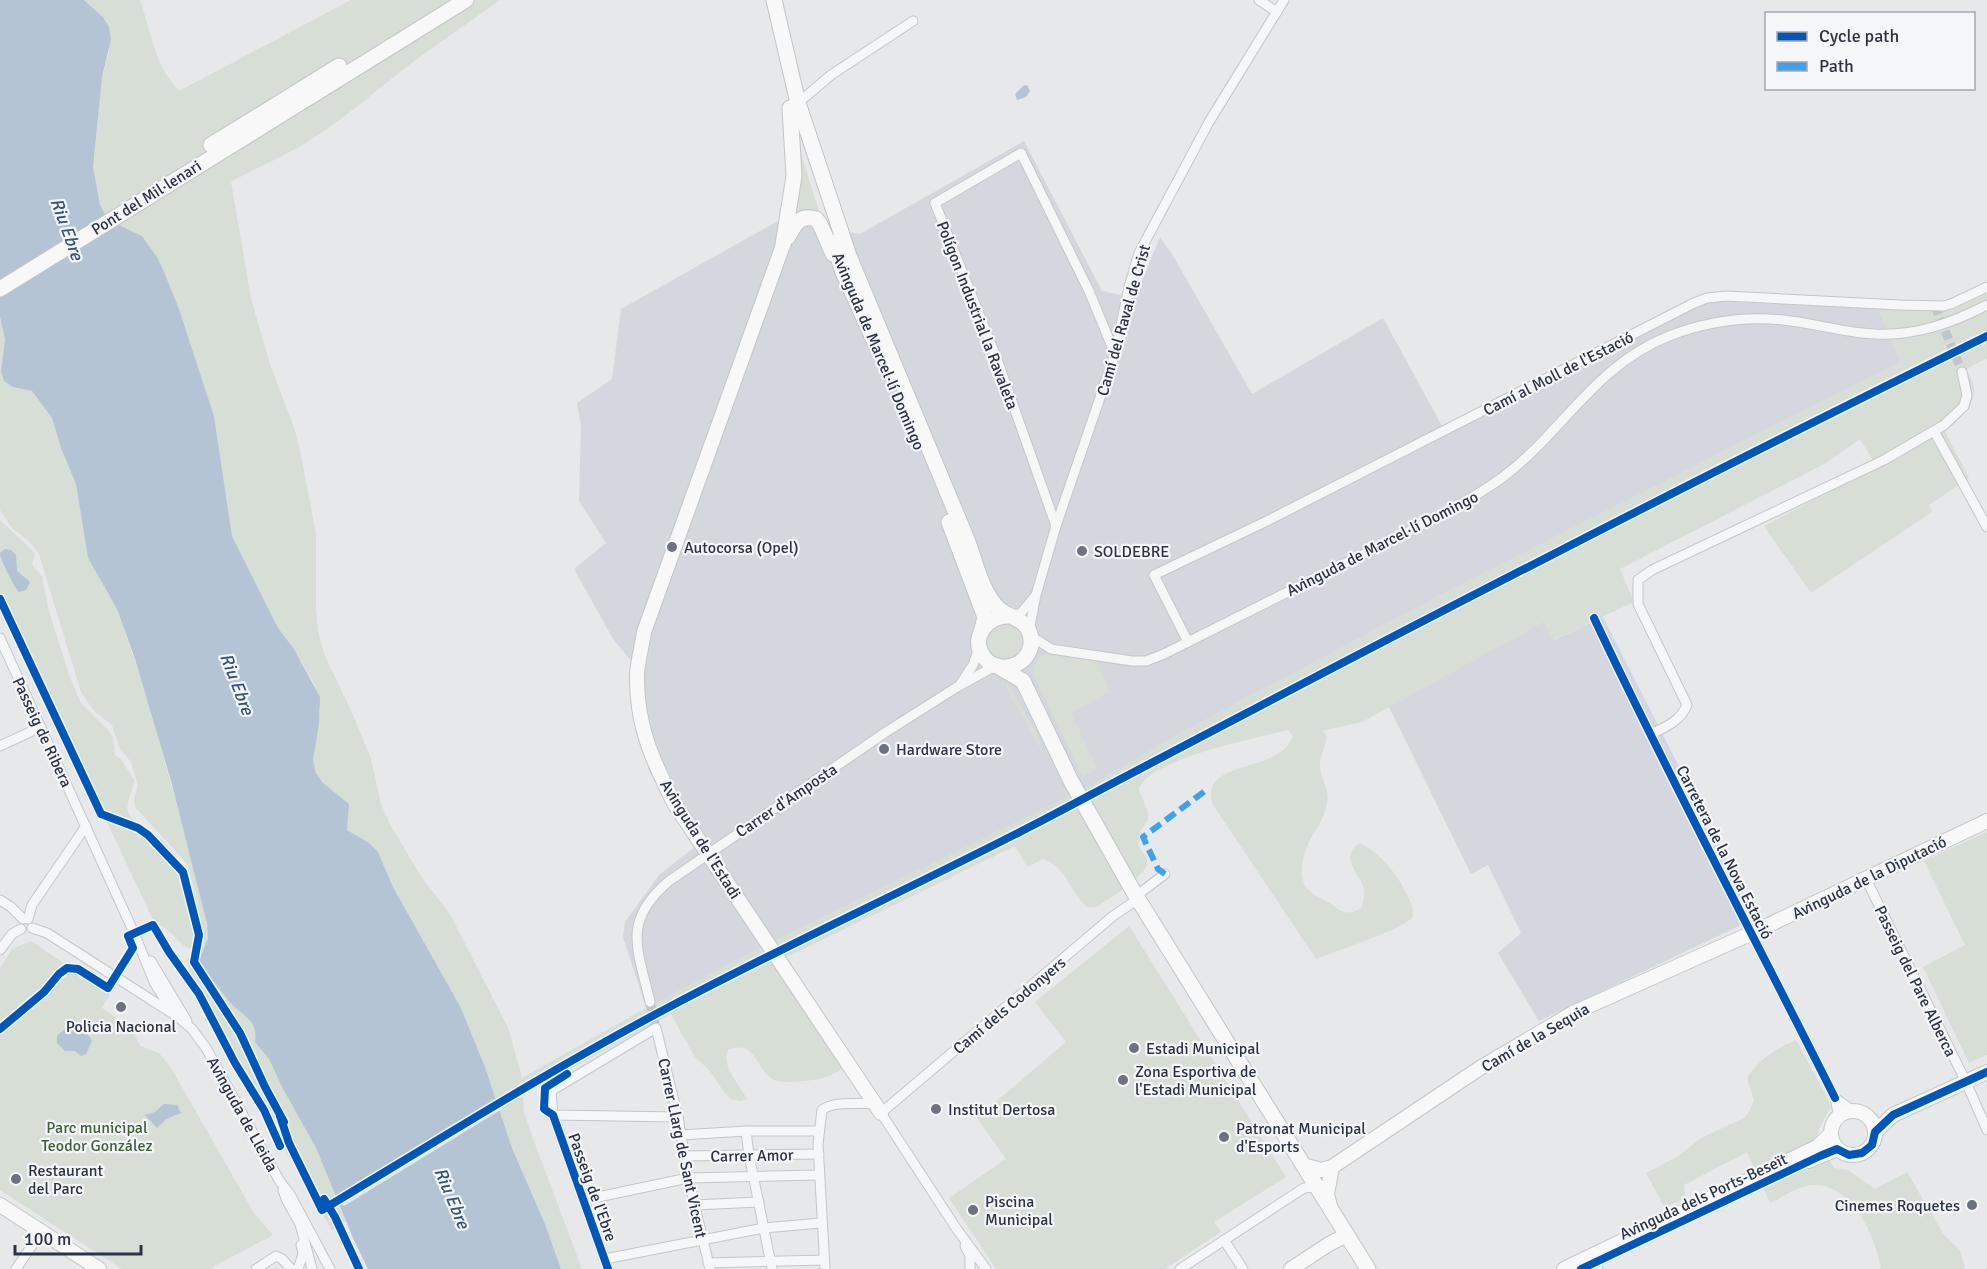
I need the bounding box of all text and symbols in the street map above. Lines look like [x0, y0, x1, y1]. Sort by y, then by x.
legend [1765, 12, 1975, 90]
text: Cycle path [1819, 25, 1899, 47]
text: Path [1819, 55, 1854, 77]
street label: Pont del Mil·lenari [88, 156, 205, 240]
water label: Riu Ebre [46, 195, 89, 264]
street label: Polígon Industrial la Ravaleta [932, 218, 1022, 412]
street label: Camí del Raval de Crist [1093, 242, 1155, 398]
street label: Avinguda de Marcel·lí Domingo [827, 250, 929, 453]
street label: Camí al Moll de l'Estació [1480, 327, 1637, 421]
street label: Avinguda de Marcel·lí Domingo [1283, 487, 1482, 601]
place label: Autocorsa (Opel) [684, 538, 799, 558]
marker: Autocorsa (Opel) [665, 540, 679, 554]
place label: SOLDEBRE [1094, 542, 1169, 562]
marker: SOLDEBRE [1075, 544, 1089, 558]
water label: Riu Ebre [215, 650, 259, 719]
street label: Passeig de Ribera [8, 674, 76, 791]
place label: Hardware Store [896, 740, 1002, 760]
marker: Hardware Store [877, 742, 891, 756]
street label: Carrer d'Amposta [732, 759, 841, 842]
street label: Carretera de la Nova Estació [1672, 762, 1777, 943]
street label: Avinguda de l'Estadi [655, 776, 745, 903]
street label: Avinguda de la Diputació [1789, 832, 1950, 924]
street label: Passeig del Pare Alberca [1870, 903, 1960, 1060]
street label: Camí dels Codonyers [949, 953, 1070, 1059]
street label: Camí de la Sequia [1478, 999, 1593, 1077]
marker: Policia Nacional [114, 1000, 128, 1014]
place label: Policia Nacional [66, 1017, 177, 1037]
place label: Estadi Municipal [1146, 1039, 1260, 1059]
marker: Estadi Municipal [1127, 1041, 1141, 1055]
street label: Avinguda de Lleida [202, 1053, 282, 1176]
street label: Carrer Llarg de Sant Vicent [653, 1056, 711, 1240]
place label: Zona Esportiva de l'Estadi Municipal [1135, 1062, 1257, 1100]
marker: Zona Esportiva de l'Estadi Municipal [1116, 1073, 1130, 1087]
place label: Institut Dertosa [948, 1100, 1055, 1120]
marker: Institut Dertosa [929, 1102, 943, 1116]
park label: Parc municipal Teodor González [41, 1118, 153, 1156]
place label: Patronat Municipal d'Esports [1236, 1119, 1366, 1157]
street label: Passeig de l'Ebre [563, 1130, 621, 1244]
marker: Patronat Municipal d'Esports [1217, 1130, 1231, 1144]
street label: Carrer Amor [710, 1145, 794, 1167]
street label: Avinguda dels Ports-Beseït [1616, 1149, 1791, 1245]
place label: Restaurant del Parc [28, 1161, 103, 1199]
water label: Riu Ebre [429, 1164, 475, 1233]
marker: Restaurant del Parc [9, 1172, 23, 1186]
place label: Piscina Municipal [985, 1192, 1053, 1230]
place label: Cinemes Roquetes [1835, 1196, 1960, 1216]
marker: Cinemes Roquetes [1965, 1198, 1979, 1212]
marker: Piscina Municipal [966, 1203, 980, 1217]
scale bar [15, 1218, 141, 1256]
text: 100 m [24, 1228, 71, 1250]

